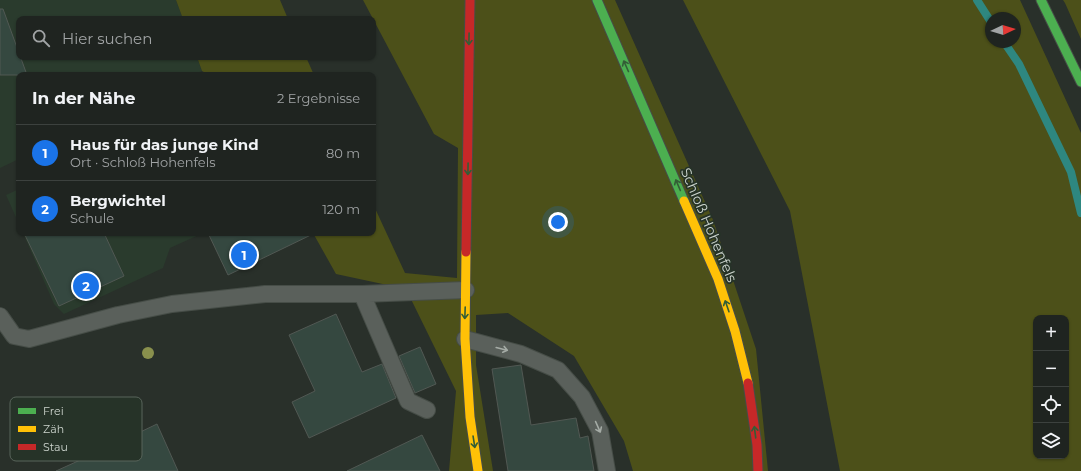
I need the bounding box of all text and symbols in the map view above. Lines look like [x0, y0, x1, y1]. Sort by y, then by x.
north arrow [985, 12, 1021, 48]
search box [16, 16, 376, 60]
icon: search [30, 27, 52, 49]
text: Hier suchen [62, 29, 152, 48]
one-way arrow [465, 32, 473, 45]
one-way arrow [622, 60, 630, 72]
text: In der Nähe [32, 88, 136, 108]
text: 2 Ergebnisse [277, 90, 360, 106]
text: Haus für das junge Kind [70, 135, 259, 154]
text: 1 [42, 145, 48, 161]
text: 80 m [326, 145, 360, 161]
text: Ort · Schloß Hohenfels [70, 154, 216, 170]
one-way arrow [464, 162, 472, 175]
street label: Schloß Hohenfels [677, 165, 741, 285]
one-way arrow [674, 180, 681, 192]
text: Bergwichtel [70, 191, 166, 210]
text: 2 [41, 201, 49, 217]
text: 120 m [322, 201, 360, 217]
text: Schule [70, 210, 114, 226]
your location [548, 212, 568, 232]
pin: 1 [231, 240, 257, 270]
pin: 2 [73, 271, 99, 301]
one-way arrow [723, 299, 730, 312]
one-way arrow [462, 306, 469, 319]
map controls [1033, 315, 1069, 459]
button: + [1033, 315, 1069, 351]
one-way arrow [496, 346, 509, 353]
button: − [1033, 351, 1069, 387]
button: locate [1033, 387, 1069, 423]
legend [10, 397, 142, 461]
text: Frei [43, 404, 64, 418]
one-way arrow [594, 421, 602, 433]
text: Zäh [43, 422, 64, 436]
button: layers [1033, 423, 1069, 459]
one-way arrow [751, 426, 759, 439]
one-way arrow [470, 436, 478, 449]
text: Stau [43, 440, 68, 454]

